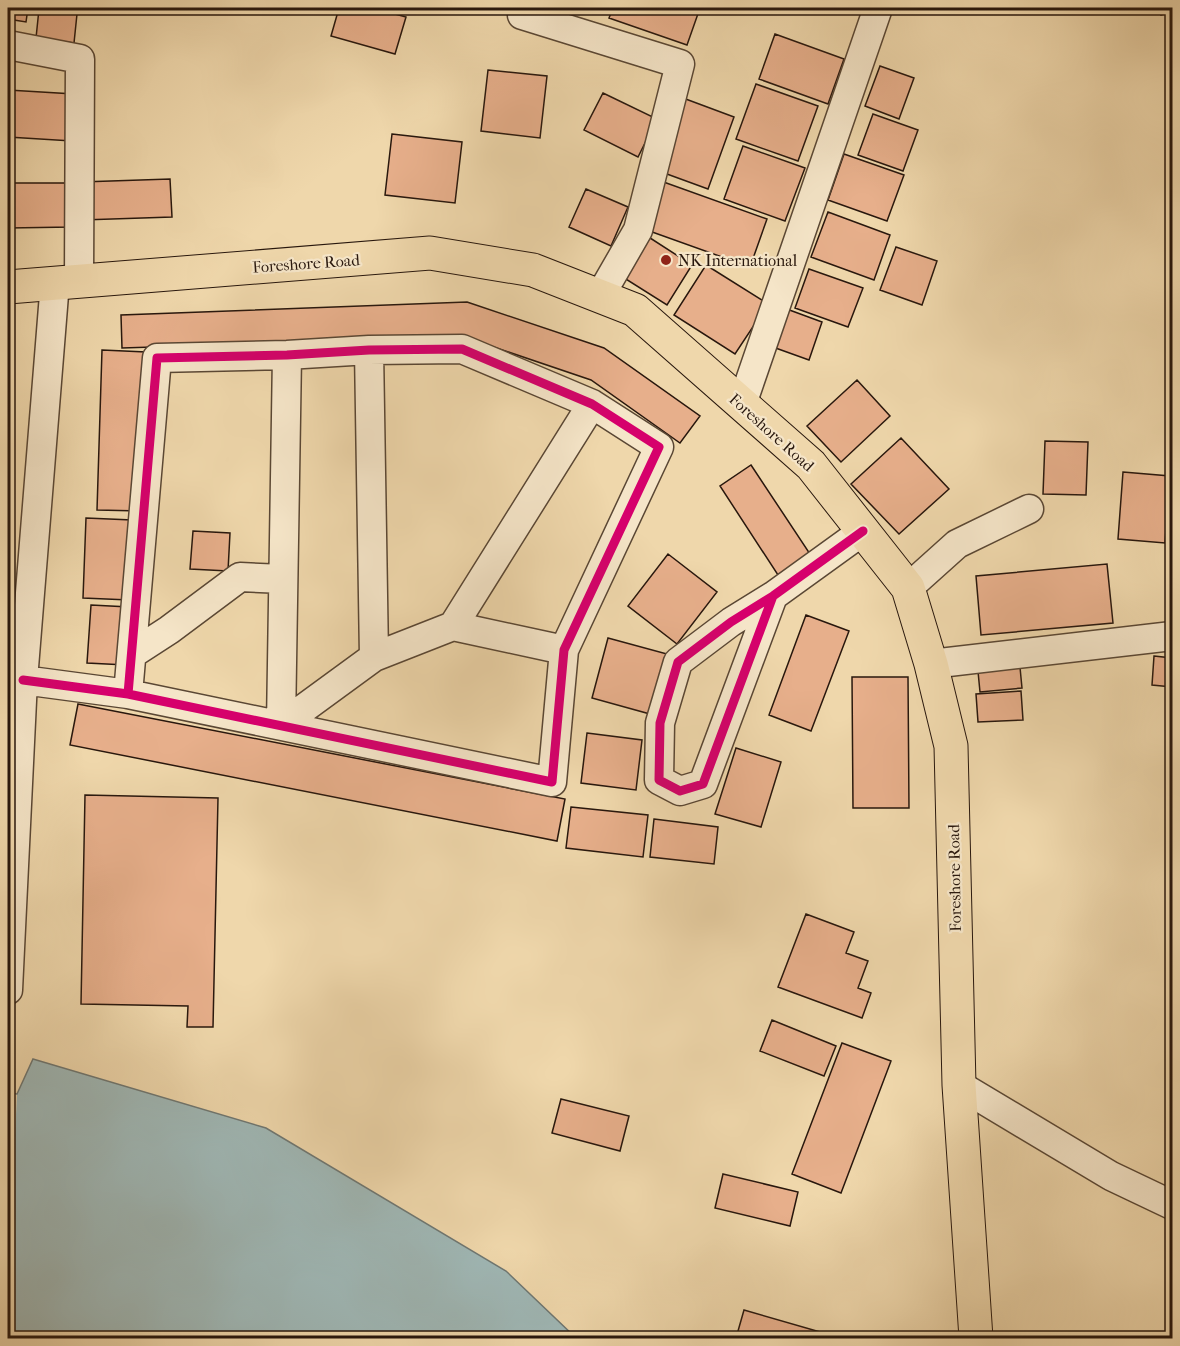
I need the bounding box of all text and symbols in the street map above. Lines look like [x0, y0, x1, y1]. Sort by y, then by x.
street label: Foreshore Road [252, 250, 361, 277]
place label: NK International [678, 251, 798, 270]
marker: NK International [659, 253, 673, 267]
street label: Foreshore Road [725, 389, 818, 476]
street label: Foreshore Road [944, 824, 965, 932]

